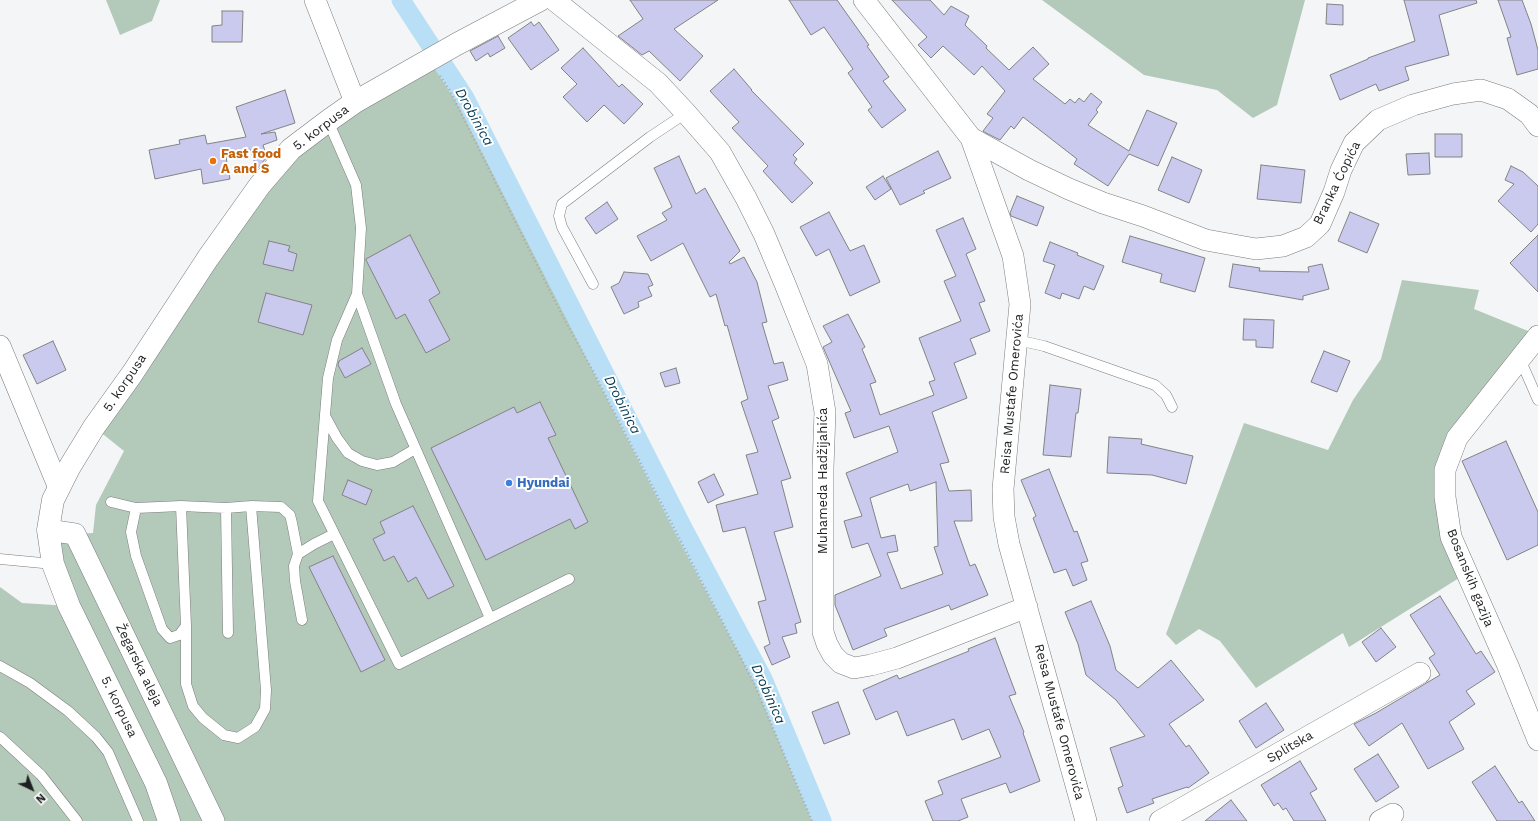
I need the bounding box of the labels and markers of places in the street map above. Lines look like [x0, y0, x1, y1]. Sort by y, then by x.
place label: Fast food A and S [221, 146, 281, 177]
marker: Fast food A and S [208, 156, 218, 166]
place label: Hyundai [517, 475, 570, 491]
marker: Hyundai [504, 478, 514, 488]

